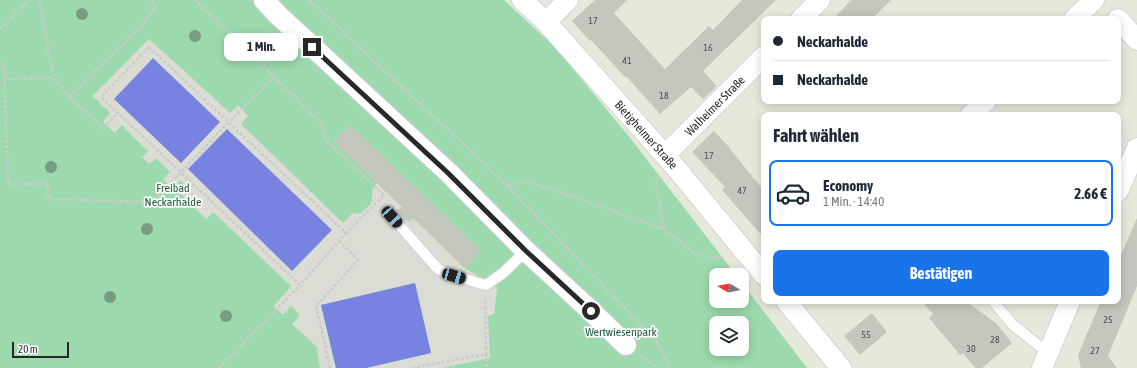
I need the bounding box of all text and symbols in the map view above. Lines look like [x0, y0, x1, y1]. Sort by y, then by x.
house number: 17 [588, 15, 598, 26]
callout: 1 Min. [224, 33, 298, 61]
text: Neckarhalde [797, 33, 868, 50]
route end [303, 38, 321, 56]
text: 1 Min. [247, 39, 275, 54]
house number: 16 [703, 42, 713, 53]
house number: 41 [622, 55, 632, 66]
text: Neckarhalde [797, 71, 868, 88]
street label: Walheimer Straße [682, 73, 748, 139]
house number: 18 [659, 90, 669, 101]
street label: Bietigheimer Straße [612, 98, 680, 172]
text: Fahrt wählen [773, 125, 859, 146]
house number: 17 [704, 150, 714, 161]
icon: car [775, 175, 811, 211]
text: Economy [823, 177, 873, 194]
park label: Freibad Neckarhalde [145, 181, 201, 209]
house number: 47 [737, 185, 747, 196]
text: 2.66 € [1074, 185, 1107, 202]
text: 1 Min. · 14:40 [823, 194, 884, 209]
car [380, 204, 404, 230]
button: Bestätigen [773, 250, 1109, 296]
car [441, 267, 467, 285]
north arrow [709, 268, 749, 308]
map controls [709, 268, 749, 356]
route start [582, 302, 600, 320]
house number: 25 [1103, 314, 1113, 325]
button: layers [709, 316, 749, 356]
park label: Wertwiesenpark [585, 325, 658, 339]
house number: 55 [861, 329, 871, 340]
house number: 28 [990, 334, 1000, 345]
scale bar [12, 340, 69, 359]
text: 20 m [18, 343, 38, 355]
house number: 30 [966, 343, 976, 354]
house number: 27 [1090, 345, 1100, 356]

